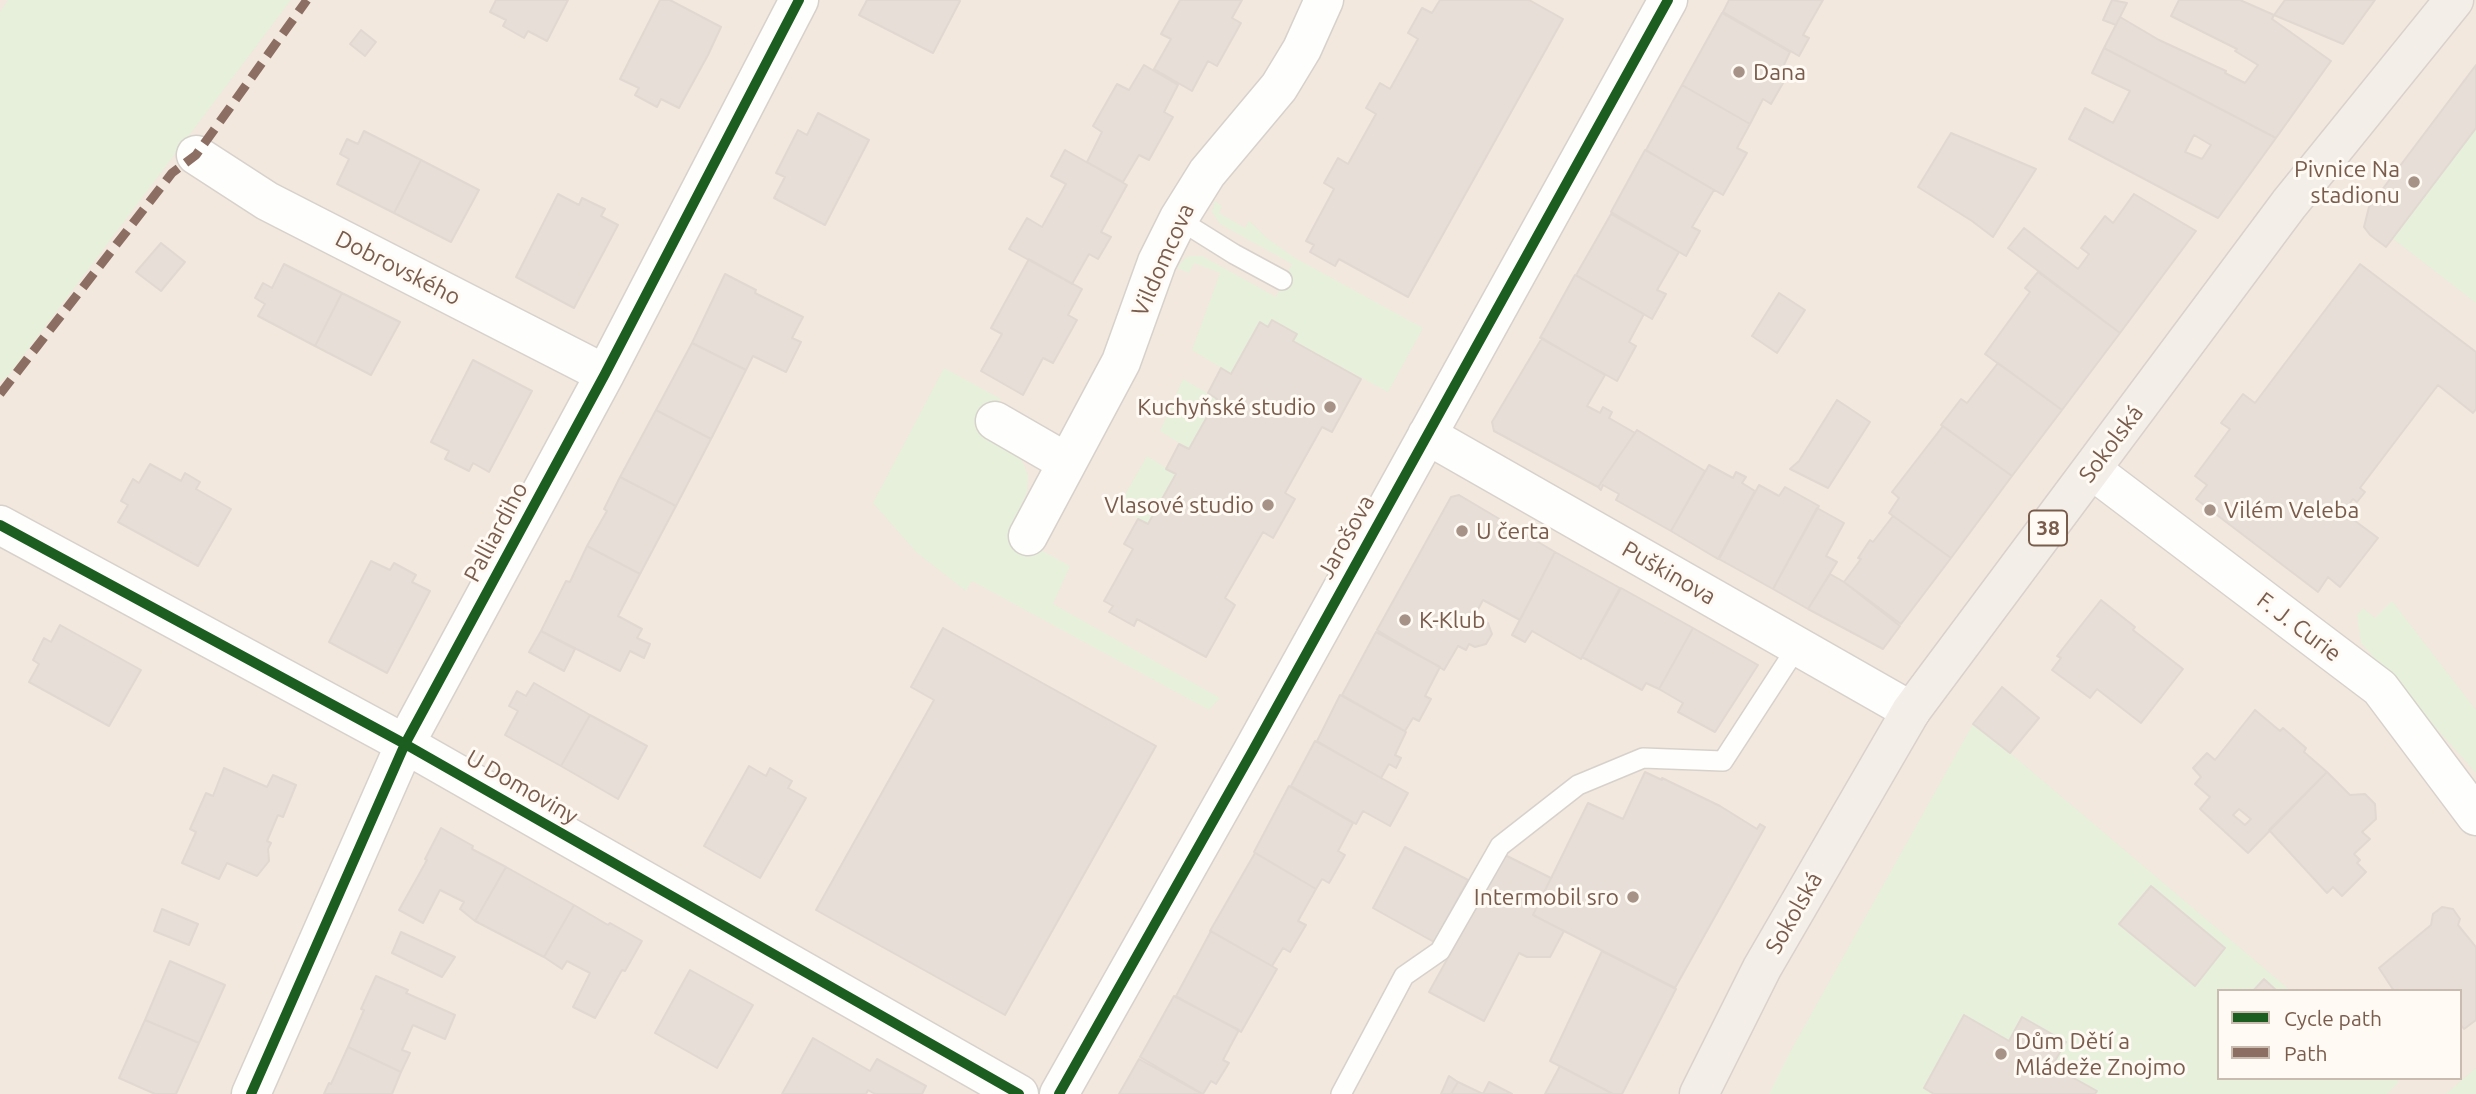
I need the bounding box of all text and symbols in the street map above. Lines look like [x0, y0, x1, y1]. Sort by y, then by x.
place label: Dana [1753, 58, 1806, 86]
marker: Dana [1731, 64, 1747, 80]
place label: Pivnice Na stadionu [2294, 155, 2400, 209]
marker: Pivnice Na stadionu [2406, 174, 2422, 190]
street label: Vildomcova [1126, 199, 1200, 321]
street label: Dobrovského [331, 225, 465, 311]
place label: Kuchyňské studio [1137, 393, 1316, 421]
marker: Kuchyňské studio [1322, 399, 1338, 415]
street label: Sokolská [2073, 400, 2149, 488]
street label: Palliardiho [458, 477, 534, 587]
street label: Jarošova [1312, 490, 1380, 584]
place label: Vlasové studio [1104, 491, 1254, 519]
place label: Vilém Veleba [2224, 496, 2359, 524]
marker: Vlasové studio [1260, 497, 1276, 513]
marker: Vilém Veleba [2202, 502, 2218, 518]
road number: 38 [2029, 510, 2067, 546]
place label: U čerta [1476, 517, 1550, 545]
marker: U čerta [1454, 523, 1470, 539]
street label: Puškinova [1617, 535, 1721, 611]
street label: F. J. Curie [2252, 586, 2346, 668]
place label: K-Klub [1419, 606, 1485, 634]
marker: K-Klub [1397, 612, 1413, 628]
street label: U Domoviny [461, 744, 583, 830]
street label: Sokolská [1760, 867, 1828, 959]
place label: Intermobil sro [1474, 883, 1619, 911]
marker: Intermobil sro [1625, 889, 1641, 905]
legend [2217, 989, 2462, 1080]
text: Cycle path [2284, 1006, 2382, 1030]
place label: Dům Dětí a Mládeže Znojmo [2015, 1027, 2186, 1081]
text: Path [2284, 1041, 2327, 1065]
marker: Dům Dětí a Mládeže Znojmo [1993, 1046, 2009, 1062]

